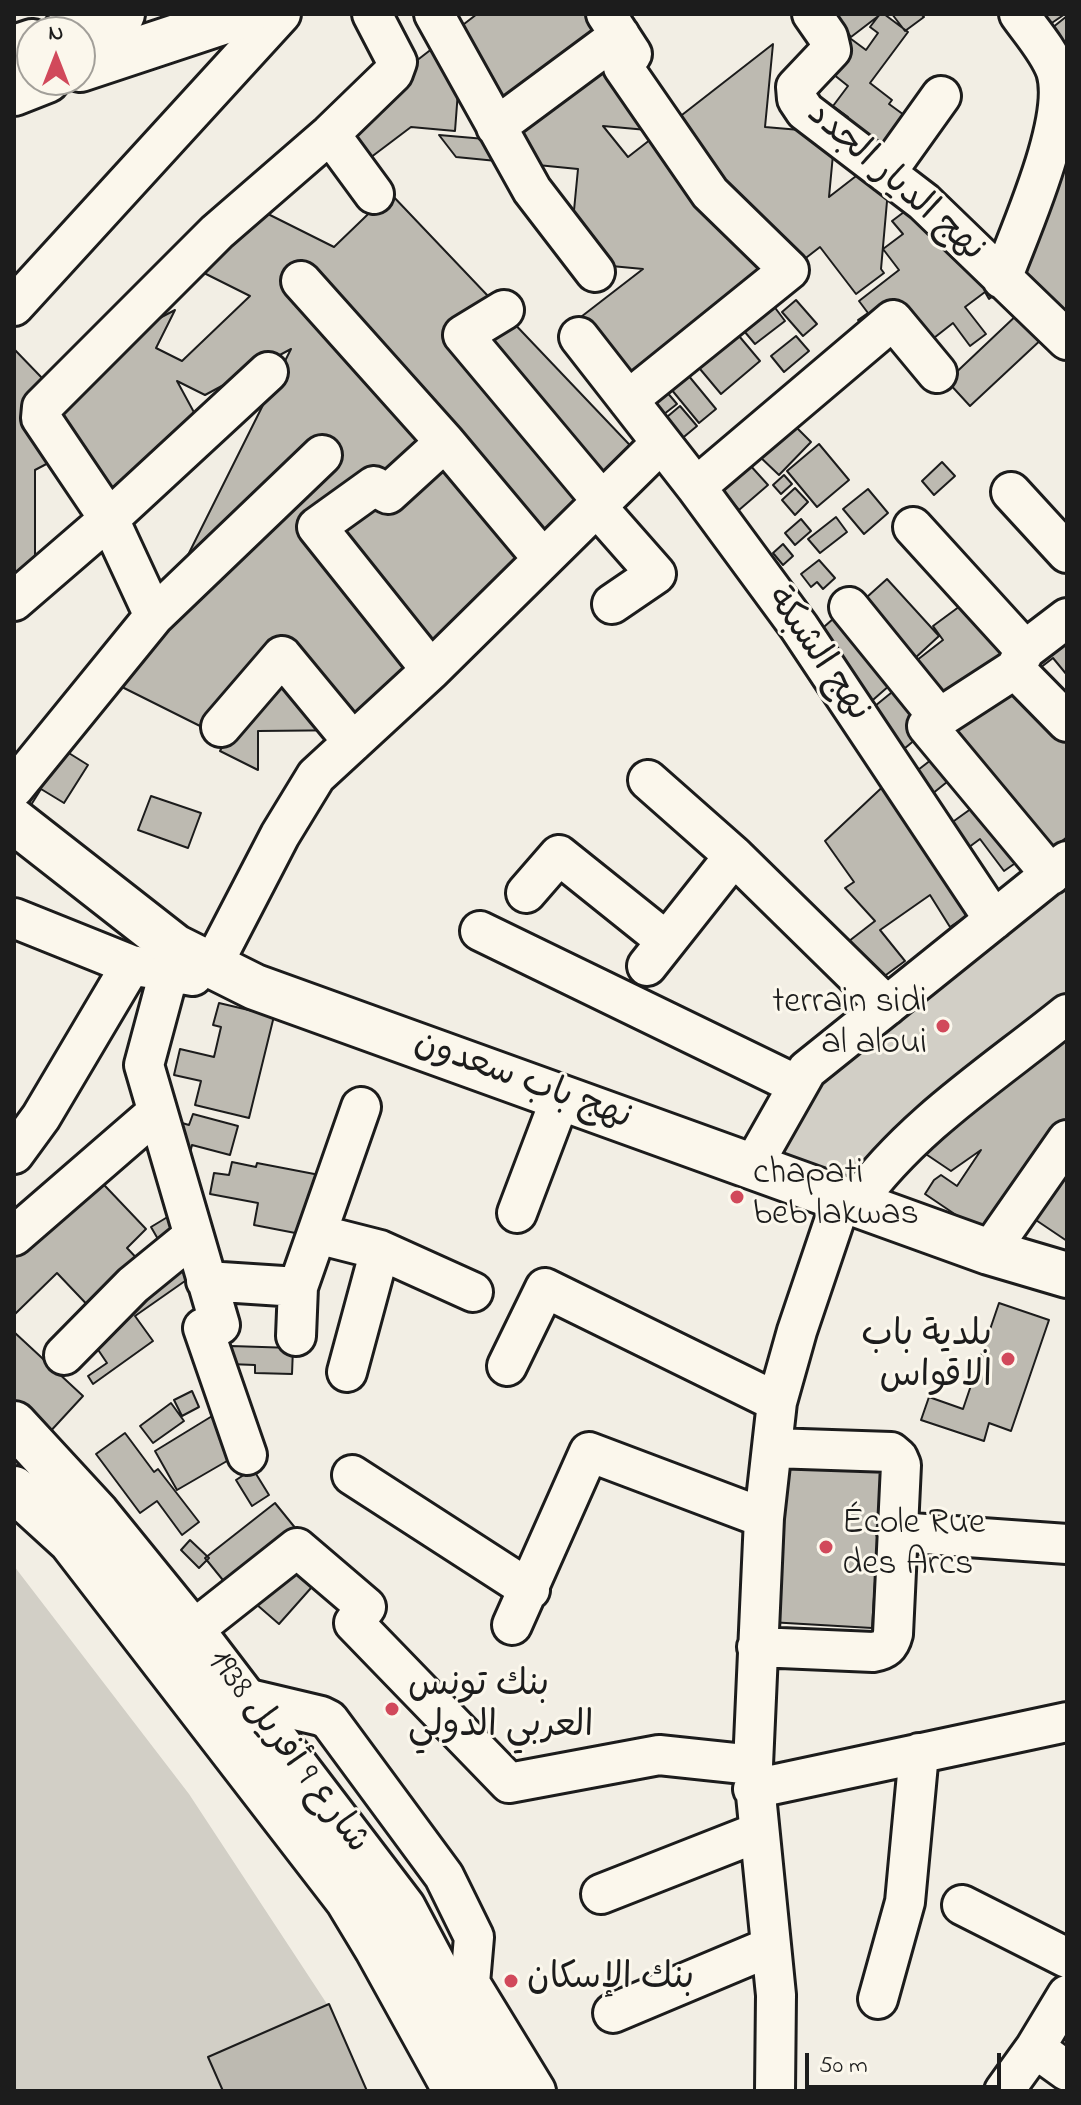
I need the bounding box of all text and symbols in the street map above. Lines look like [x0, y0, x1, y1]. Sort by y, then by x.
north arrow [16, 16, 96, 96]
text: N [49, 18, 63, 50]
street label: نهج الديار الجدد [796, 95, 992, 273]
street label: نهج الشبكة [754, 581, 878, 731]
place label: terrain sidi al aloui [772, 983, 927, 1068]
marker: terrain sidi al aloui [934, 1017, 952, 1035]
street label: نهج باب سعدون [407, 1024, 637, 1142]
place label: chapati beb lakwas [753, 1154, 919, 1239]
marker: chapati beb lakwas [728, 1188, 746, 1206]
place label: بلدية باب الاقواس [861, 1316, 992, 1401]
marker: بلدية باب الاقواس [999, 1350, 1017, 1368]
place label: École Rue des Arcs [842, 1504, 985, 1589]
marker: École Rue des Arcs [817, 1538, 835, 1556]
street label: شارع 9 أفريل 1938 [195, 1643, 377, 1863]
place label: بنك تونس العربي الدولي [408, 1666, 593, 1751]
marker: بنك تونس العربي الدولي [383, 1700, 401, 1718]
place label: بنك الإسكان [527, 1959, 694, 2003]
marker: بنك الإسكان [502, 1972, 520, 1990]
scale bar [809, 2037, 1005, 2087]
text: 50 m [819, 2049, 868, 2084]

